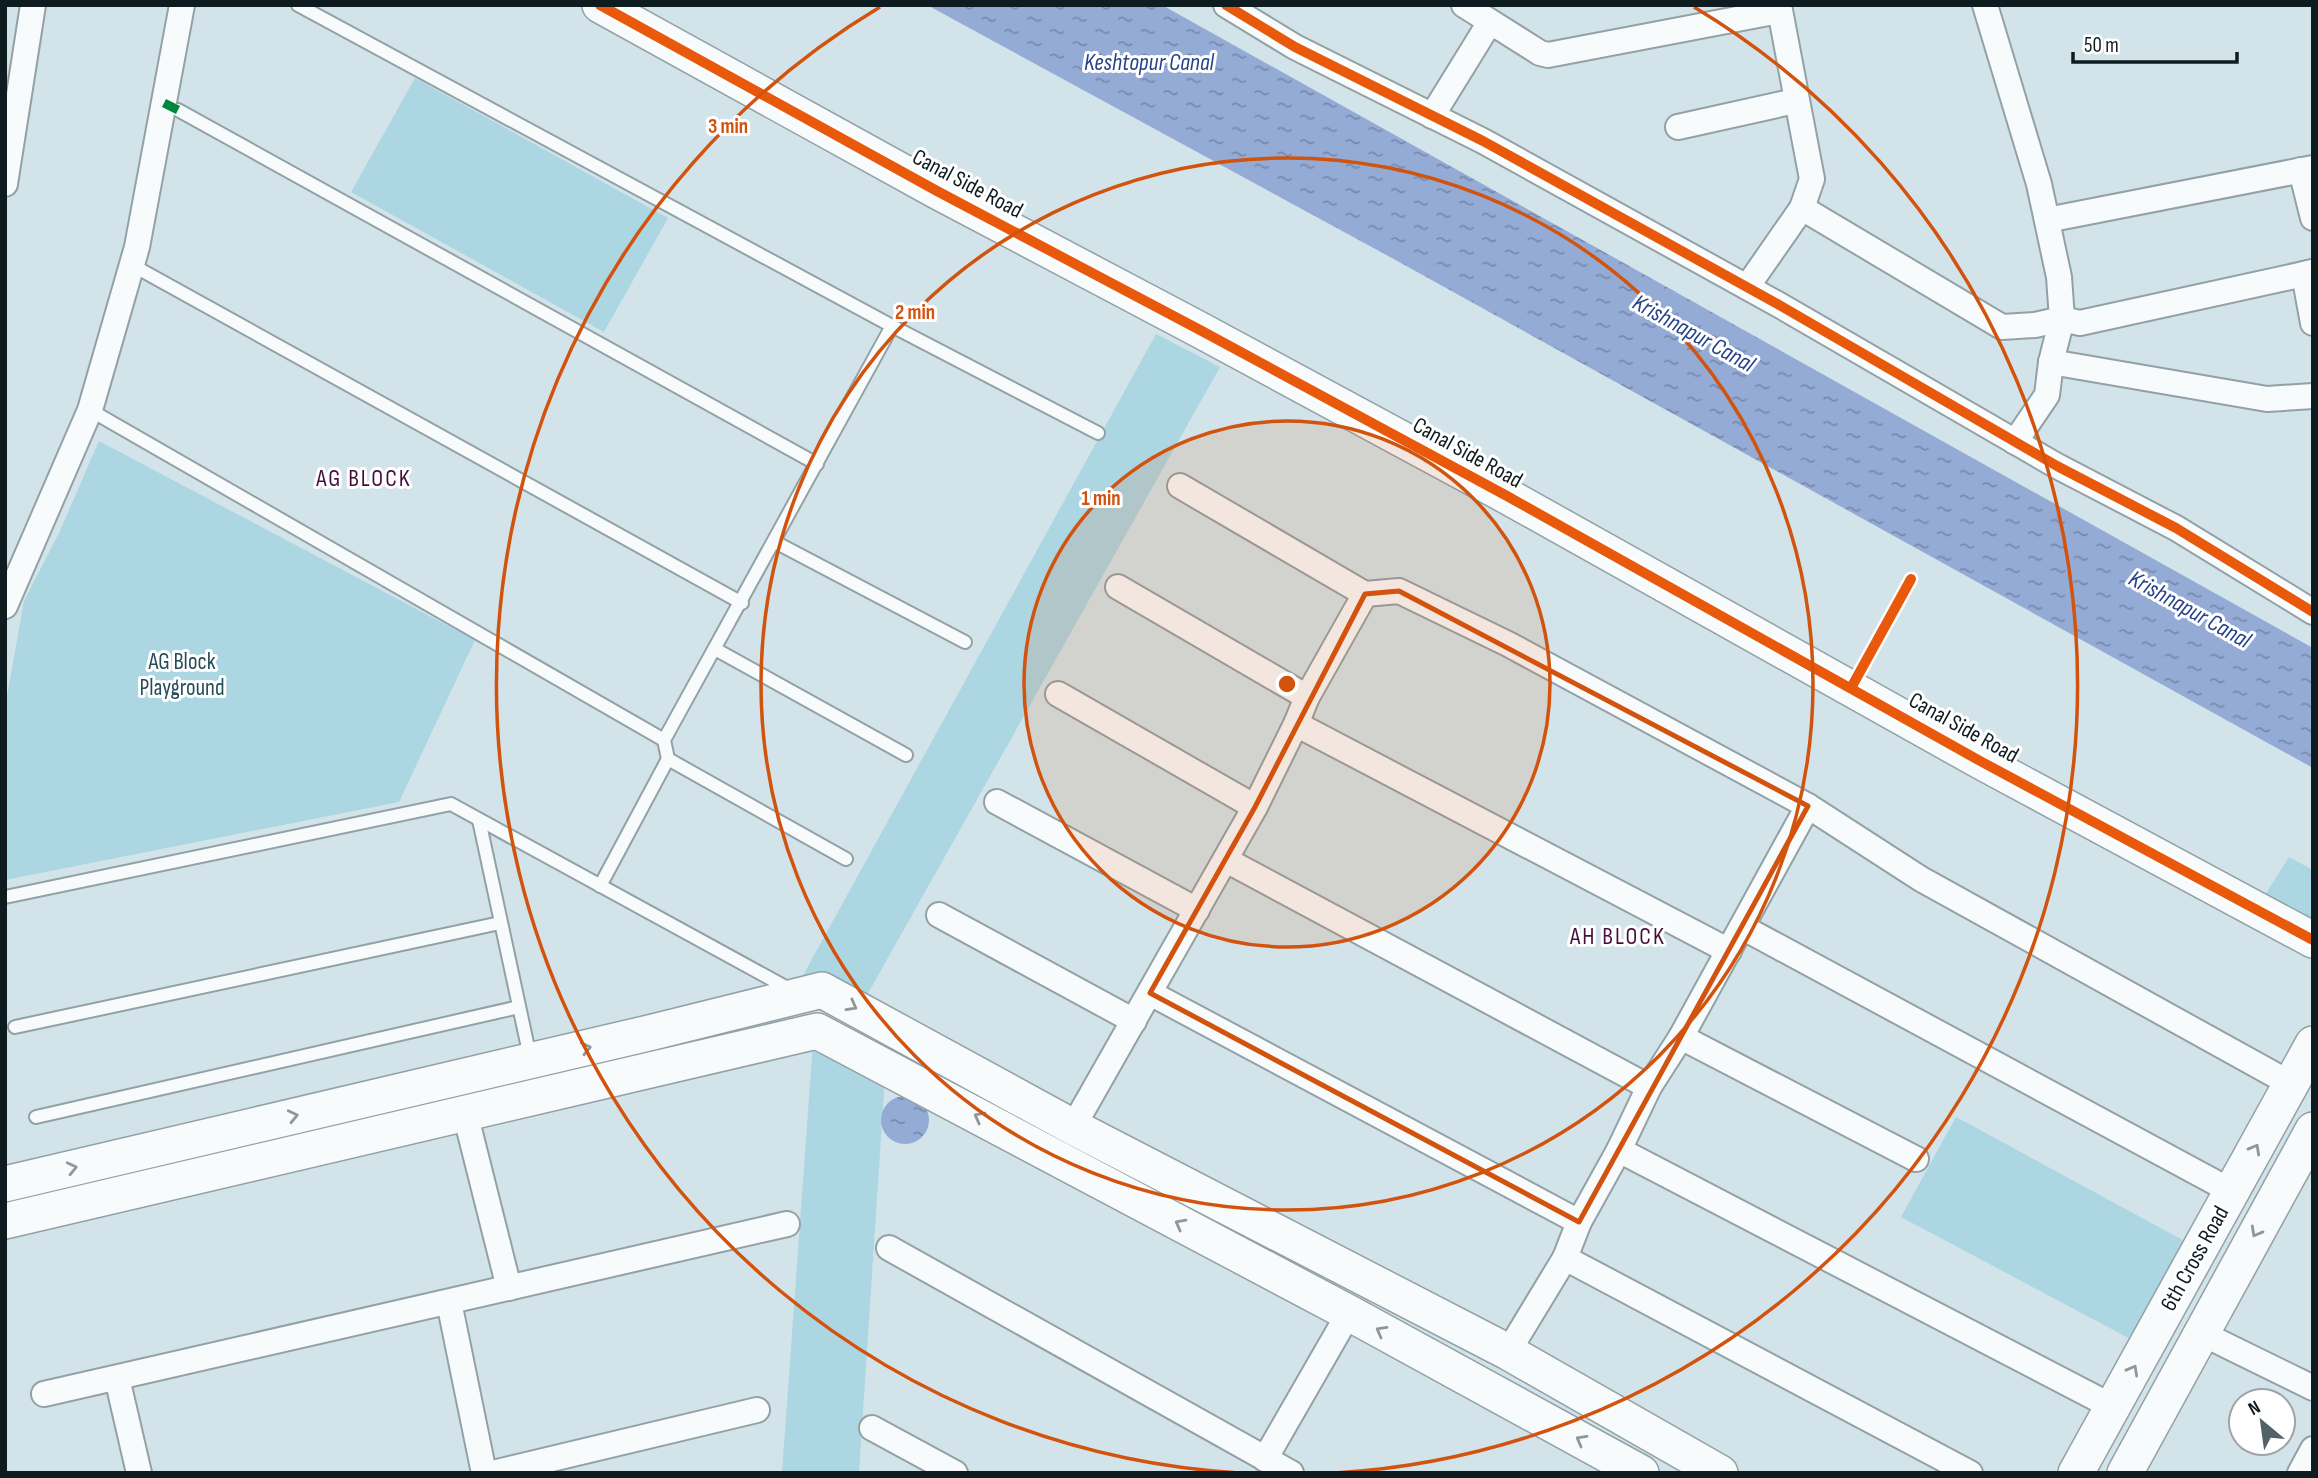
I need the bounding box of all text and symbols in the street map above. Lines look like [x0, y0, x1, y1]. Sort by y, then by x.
scale bar [2073, 21, 2238, 65]
text: 50 m [2084, 33, 2119, 58]
water label: Keshtopur Canal [1084, 48, 1215, 77]
text: 3 min [708, 114, 748, 139]
street label: Canal Side Road [907, 143, 1028, 225]
water label: Krishnapur Canal [1628, 288, 1760, 379]
text: 2 min [895, 300, 935, 325]
street label: Canal Side Road [1408, 411, 1527, 494]
district label: AG BLOCK [315, 464, 412, 493]
text: 1 min [1081, 486, 1121, 511]
water label: Krishnapur Canal [2124, 564, 2256, 655]
park label: AG Block Playground [140, 648, 225, 702]
centre of rings [1275, 672, 1299, 696]
street label: Canal Side Road [1904, 686, 2023, 769]
district label: AH BLOCK [1569, 922, 1666, 951]
one-way arrow [844, 998, 857, 1011]
one-way arrow [580, 1042, 592, 1056]
one-way arrow [287, 1110, 299, 1124]
one-way arrow [974, 1112, 986, 1125]
one-way arrow [2247, 1144, 2260, 1157]
one-way arrow [66, 1162, 78, 1176]
street label: 6th Cross Road [2155, 1201, 2235, 1316]
one-way arrow [1175, 1219, 1187, 1232]
one-way arrow [2251, 1225, 2264, 1238]
one-way arrow [1376, 1326, 1388, 1339]
one-way arrow [2125, 1365, 2138, 1377]
north arrow [2227, 1387, 2297, 1457]
text: N [2244, 1396, 2265, 1421]
one-way arrow [1575, 1435, 1588, 1448]

